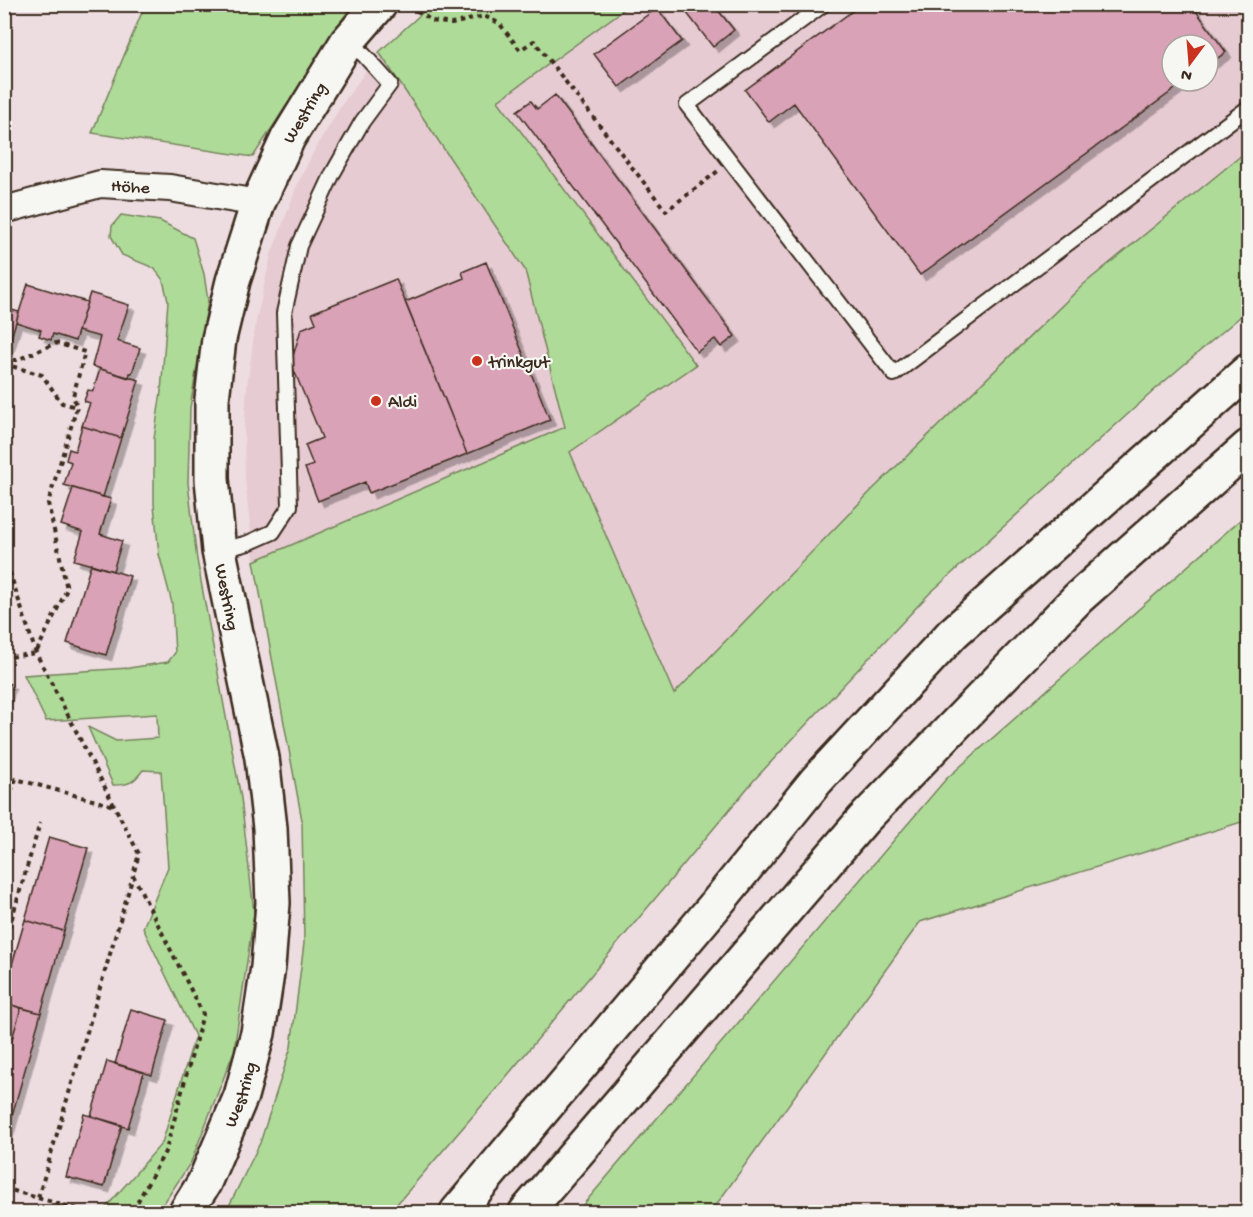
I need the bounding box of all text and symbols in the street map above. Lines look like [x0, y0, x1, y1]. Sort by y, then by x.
north arrow [1160, 33, 1220, 93]
text: N [1179, 63, 1194, 85]
street label: Westring [279, 79, 333, 148]
street label: Höhe [110, 177, 151, 200]
place label: trinkgut [488, 353, 551, 374]
marker: trinkgut [470, 354, 484, 368]
place label: Aldi [388, 393, 417, 414]
marker: Aldi [369, 394, 383, 408]
street label: Westring [209, 562, 242, 633]
street label: Westring [221, 1060, 263, 1131]

